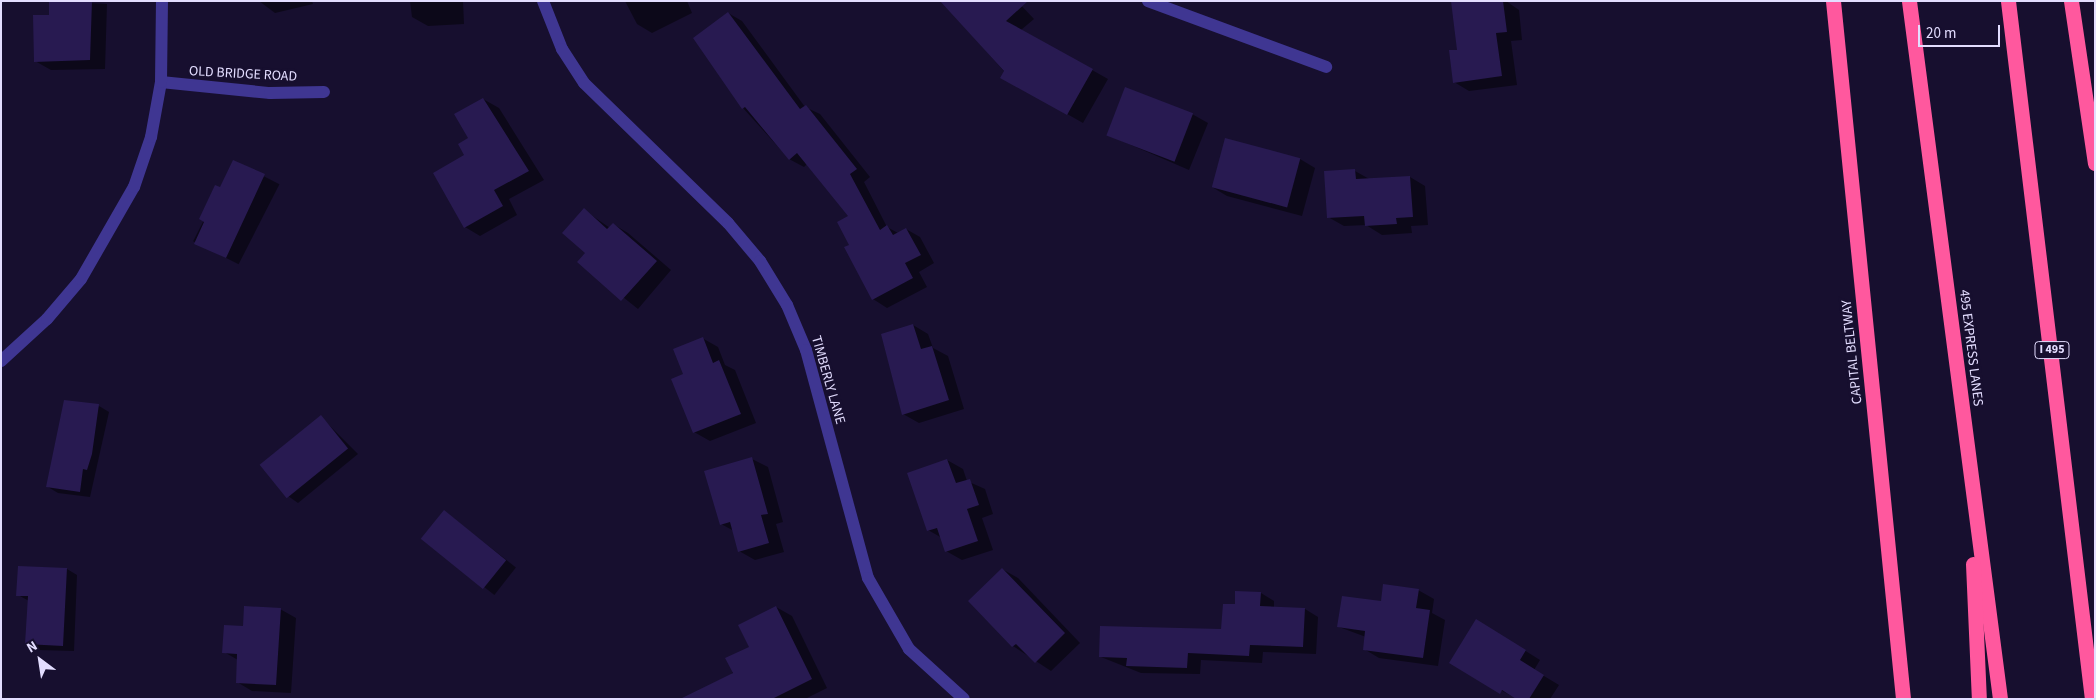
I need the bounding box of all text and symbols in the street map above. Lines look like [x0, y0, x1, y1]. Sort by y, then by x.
scale bar [1921, 15, 2004, 47]
text: 20 m [1926, 23, 1956, 44]
street label: OLD BRIDGE ROAD [189, 63, 297, 85]
street label: 495 EXPRESS LANES [1956, 289, 1986, 407]
street label: CAPITAL BELTWAY [1838, 299, 1866, 405]
street label: TIMBERLY LANE [807, 334, 849, 426]
road number: I 495 [2033, 340, 2071, 360]
north arrow [15, 635, 65, 685]
text: N [23, 636, 41, 658]

